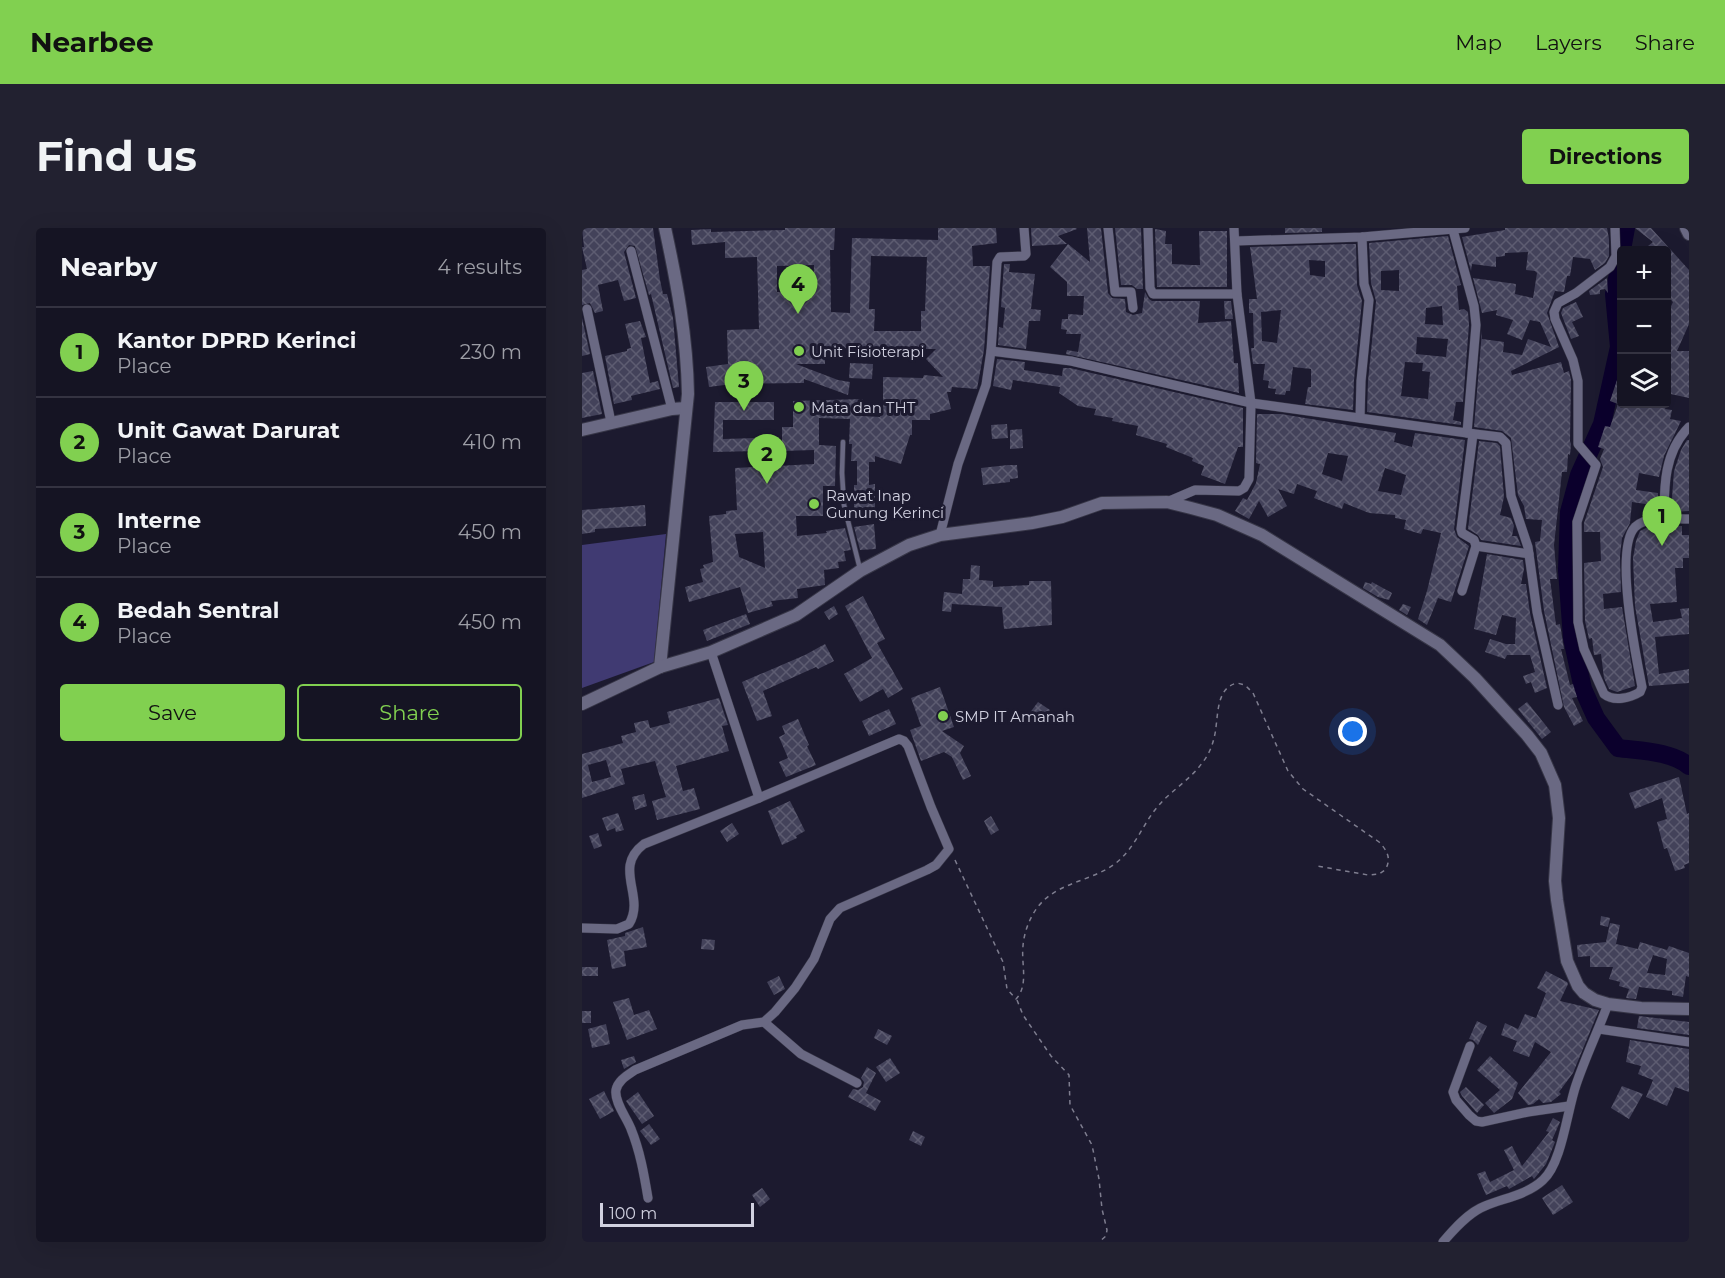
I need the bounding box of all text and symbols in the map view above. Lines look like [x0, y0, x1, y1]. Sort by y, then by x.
text: Nearbee [30, 25, 154, 59]
text: Map [1455, 30, 1502, 55]
text: Layers [1535, 30, 1602, 55]
text: Share [1635, 30, 1695, 55]
button: Directions [1522, 129, 1689, 184]
text: Find us [36, 130, 197, 182]
map controls [1617, 246, 1671, 408]
button: + [1617, 246, 1671, 300]
text: Nearby [60, 251, 157, 283]
text: 4 results [437, 255, 522, 279]
pin: 4 [778, 264, 818, 314]
button: − [1617, 300, 1671, 354]
text: Kantor DPRD Kerinci [117, 327, 356, 354]
text: 1 [76, 340, 83, 364]
text: 230 m [460, 340, 522, 364]
place label: Unit Fisioterapi [811, 342, 925, 361]
marker: Unit Fisioterapi [792, 344, 806, 358]
text: Place [117, 354, 172, 378]
button: layers [1617, 354, 1671, 408]
pin: 3 [724, 362, 764, 411]
place label: Mata dan THT [811, 398, 916, 417]
marker: Mata dan THT [792, 400, 806, 414]
text: Unit Gawat Darurat [117, 417, 340, 444]
text: 2 [74, 430, 85, 454]
text: 410 m [462, 430, 522, 454]
pin: 2 [748, 434, 786, 484]
text: Place [117, 444, 172, 468]
place label: Rawat Inap Gunung Kerinci [826, 486, 944, 522]
pin: 1 [1642, 496, 1682, 546]
marker: Rawat Inap Gunung Kerinci [807, 497, 821, 511]
text: Interne [117, 507, 201, 534]
text: 3 [74, 520, 85, 544]
text: 450 m [458, 520, 522, 544]
text: Place [117, 534, 172, 558]
text: Bedah Sentral [117, 597, 279, 624]
text: 4 [73, 610, 86, 634]
text: 450 m [458, 610, 522, 634]
text: Place [117, 624, 172, 648]
button: Save [60, 684, 285, 741]
button: Share [297, 684, 522, 741]
place label: SMP IT Amanah [955, 707, 1075, 726]
marker: SMP IT Amanah [936, 709, 950, 723]
your location [1338, 717, 1367, 746]
scale bar [600, 1200, 754, 1228]
text: 100 m [609, 1204, 657, 1223]

